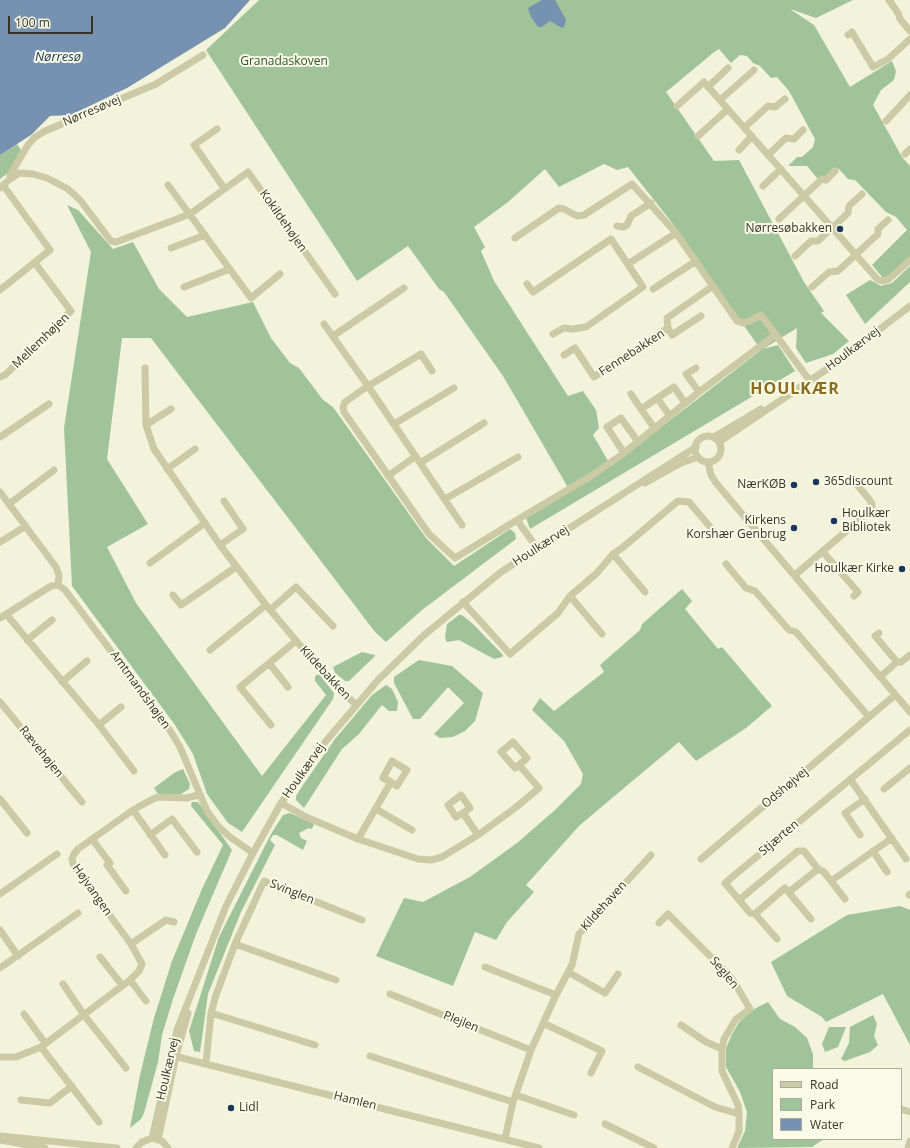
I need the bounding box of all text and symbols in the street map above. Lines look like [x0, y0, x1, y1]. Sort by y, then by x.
scale bar [10, 8, 95, 34]
text: 100 m [15, 14, 50, 31]
water label: Nørresø [35, 49, 81, 65]
park label: Granadaskoven [240, 55, 328, 69]
street label: Nørresøvej [61, 92, 123, 130]
street label: Kokildehøjen [256, 187, 310, 255]
place label: Nørresøbakken [746, 222, 832, 236]
marker: Nørresøbakken [835, 224, 845, 234]
street label: Mellemhøjen [10, 310, 72, 372]
street label: Houlkærvej [823, 324, 883, 374]
street label: Fennebakken [597, 327, 667, 379]
district label: HOULKÆR [750, 379, 840, 399]
place label: 365discount [824, 475, 893, 489]
marker: 365discount [811, 477, 821, 487]
place label: NærKØB [737, 478, 786, 492]
marker: NærKØB [789, 480, 799, 490]
place label: Houlkær Bibliotek [842, 507, 891, 535]
place label: Kirkens Korshær Genbrug [686, 514, 786, 542]
marker: Houlkær Bibliotek [829, 516, 839, 526]
street label: Houlkærvej [510, 523, 572, 569]
marker: Kirkens Korshær Genbrug [789, 523, 799, 533]
place label: Houlkær Kirke [815, 562, 894, 576]
marker: Houlkær Kirke [897, 564, 907, 574]
street label: Kildebakken [296, 643, 354, 703]
street label: Amtmandshøjen [107, 648, 173, 732]
street label: Rævehøjen [16, 723, 66, 781]
street label: Houlkærvej [280, 741, 328, 801]
street label: Odshøjvej [759, 765, 811, 811]
street label: Stjærten [756, 817, 802, 859]
street label: Højvangen [69, 861, 115, 919]
street label: Svinglen [268, 877, 316, 907]
street label: Kildehaven [578, 878, 630, 934]
street label: Seglen [707, 954, 741, 992]
street label: Plejlen [441, 1008, 481, 1036]
street label: Houlkærvej [154, 1036, 182, 1102]
legend [772, 1068, 902, 1140]
text: Road [810, 1076, 839, 1093]
street label: Hamlen [332, 1089, 378, 1113]
text: Park [810, 1096, 835, 1113]
place label: Lidl [239, 1101, 259, 1115]
marker: Lidl [226, 1103, 236, 1113]
text: Water [810, 1116, 844, 1133]

